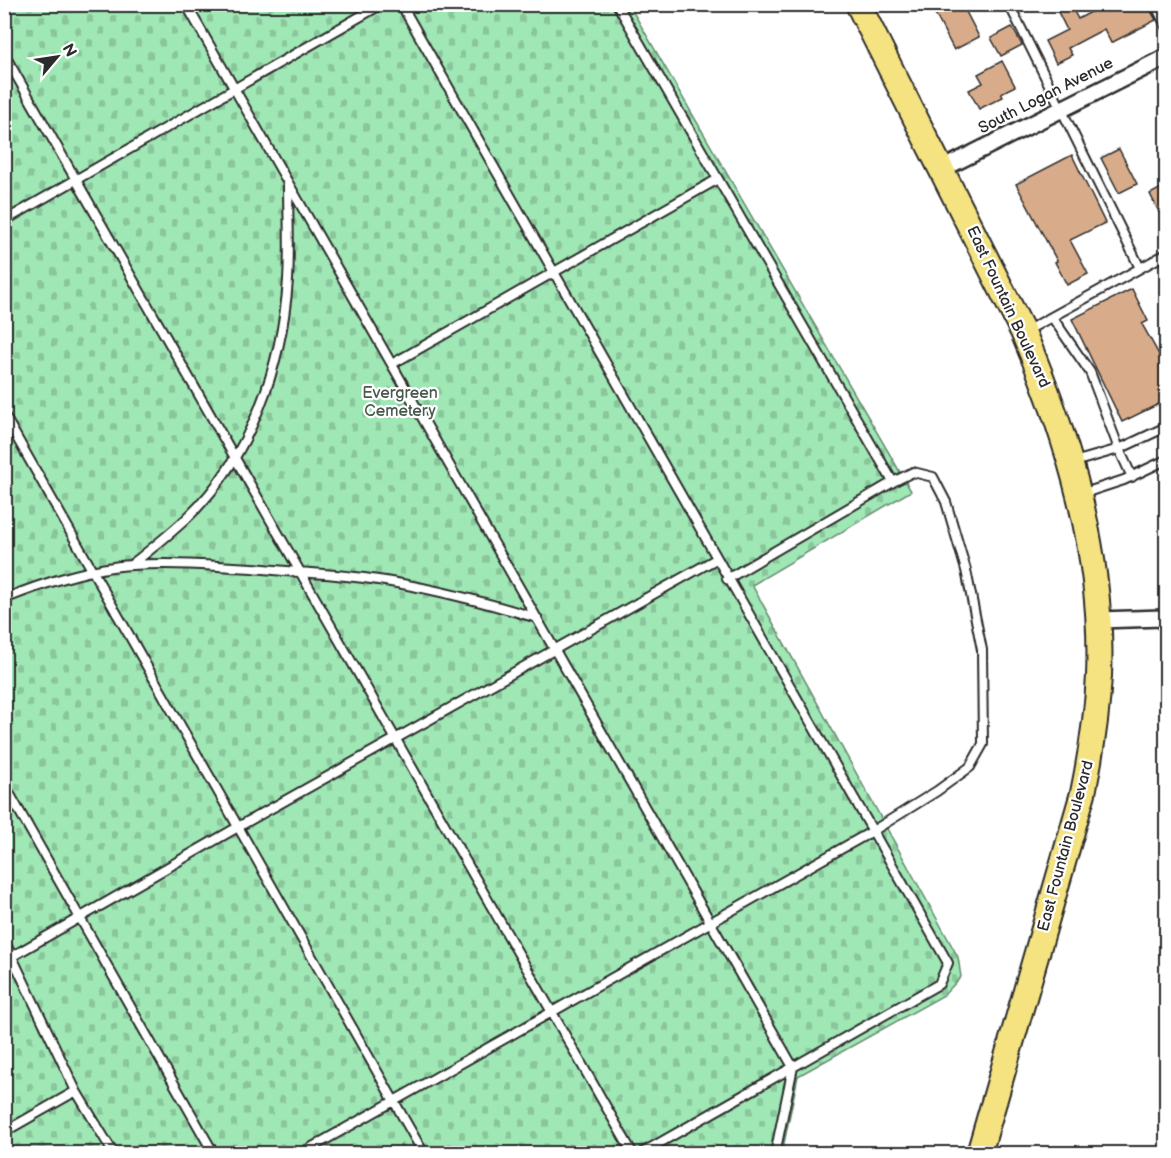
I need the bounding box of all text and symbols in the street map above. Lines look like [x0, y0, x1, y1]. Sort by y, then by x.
north arrow [27, 27, 87, 87]
text: N [58, 41, 80, 60]
street label: South Logan Avenue [975, 54, 1117, 138]
street label: East Fountain Boulevard [962, 223, 1054, 391]
park label: Evergreen Cemetery [362, 384, 438, 421]
street label: East Fountain Boulevard [1034, 758, 1098, 934]

